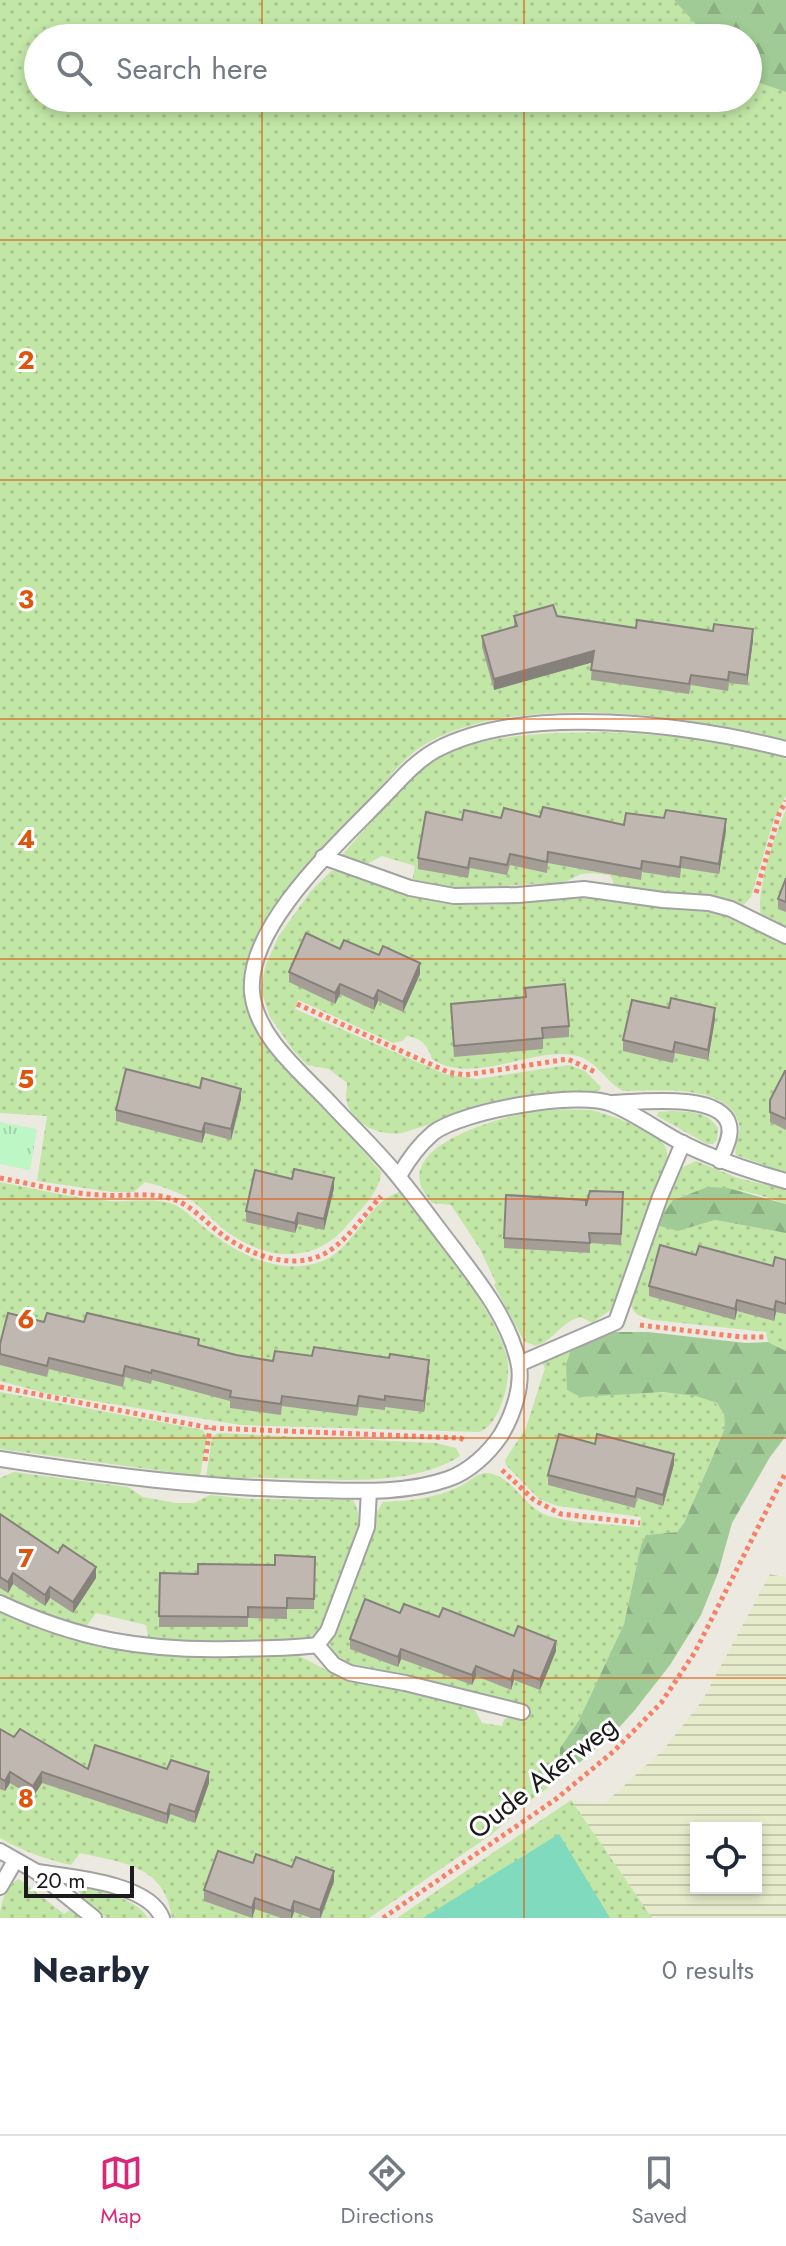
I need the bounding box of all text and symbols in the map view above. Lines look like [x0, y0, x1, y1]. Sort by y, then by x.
search box [24, 24, 762, 112]
icon: search [52, 46, 96, 90]
text: Search here [116, 47, 268, 90]
text: 2 [17, 341, 35, 379]
text: 3 [18, 580, 34, 618]
text: 4 [17, 820, 35, 858]
text: 5 [18, 1060, 34, 1098]
text: 6 [17, 1300, 35, 1338]
text: 7 [18, 1539, 34, 1577]
street label: Oude Akerweg [459, 1706, 626, 1849]
text: 8 [18, 1779, 34, 1817]
map controls [690, 1822, 762, 1894]
button: locate [690, 1822, 762, 1894]
scale bar [24, 1862, 134, 1898]
text: 20 m [36, 1864, 85, 1896]
text: Nearby [32, 1946, 149, 1995]
text: 0 results [662, 1951, 754, 1989]
tab: Map [99, 2151, 143, 2231]
tab: Directions [341, 2151, 434, 2231]
tab: Saved [631, 2151, 687, 2231]

